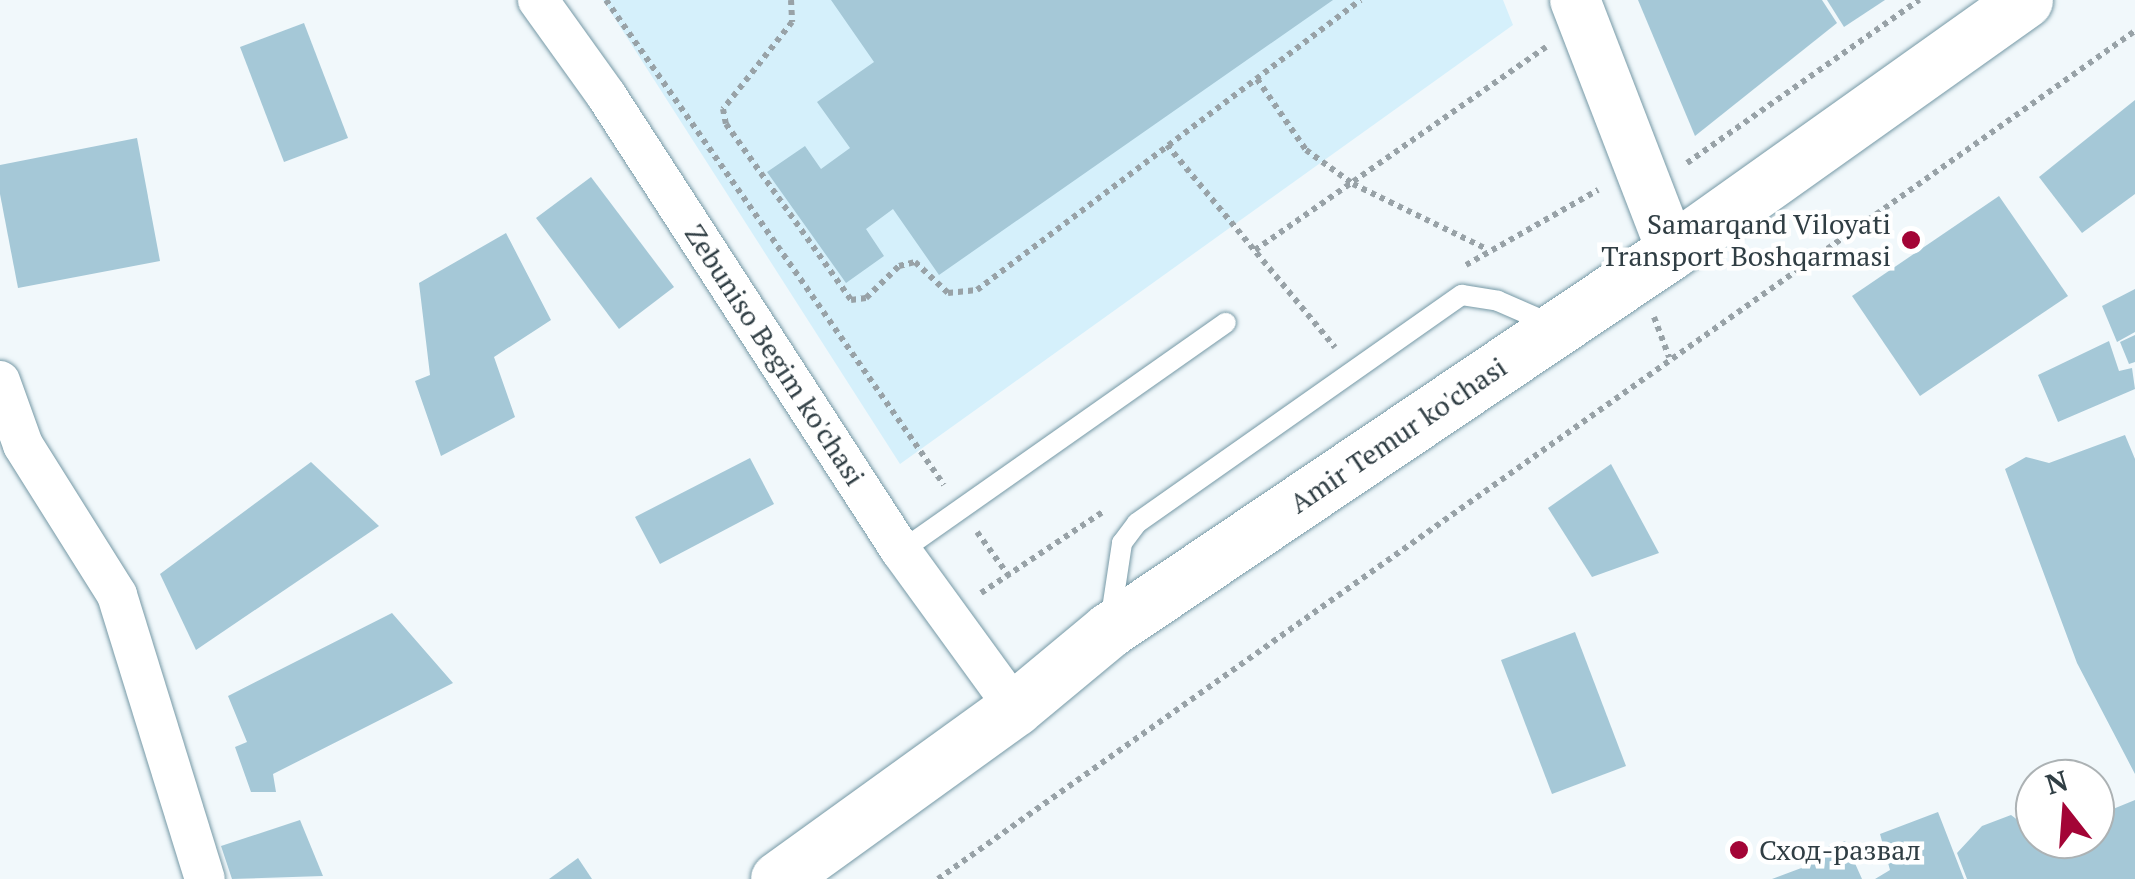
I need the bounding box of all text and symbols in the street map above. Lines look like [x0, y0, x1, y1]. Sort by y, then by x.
place label: Samarqand Viloyati Transport Boshqarmasi [1601, 207, 1891, 273]
street label: Zebuniso Begim ko'chasi [678, 218, 872, 492]
marker: Samarqand Viloyati Transport Boshqarmasi [1900, 229, 1922, 251]
street label: Amir Temur ko'chasi [1283, 350, 1513, 520]
north arrow [2015, 759, 2115, 859]
text: N [2041, 761, 2072, 803]
place label: Сход-развал [1759, 833, 1921, 867]
marker: Сход-развал [1728, 839, 1750, 861]

